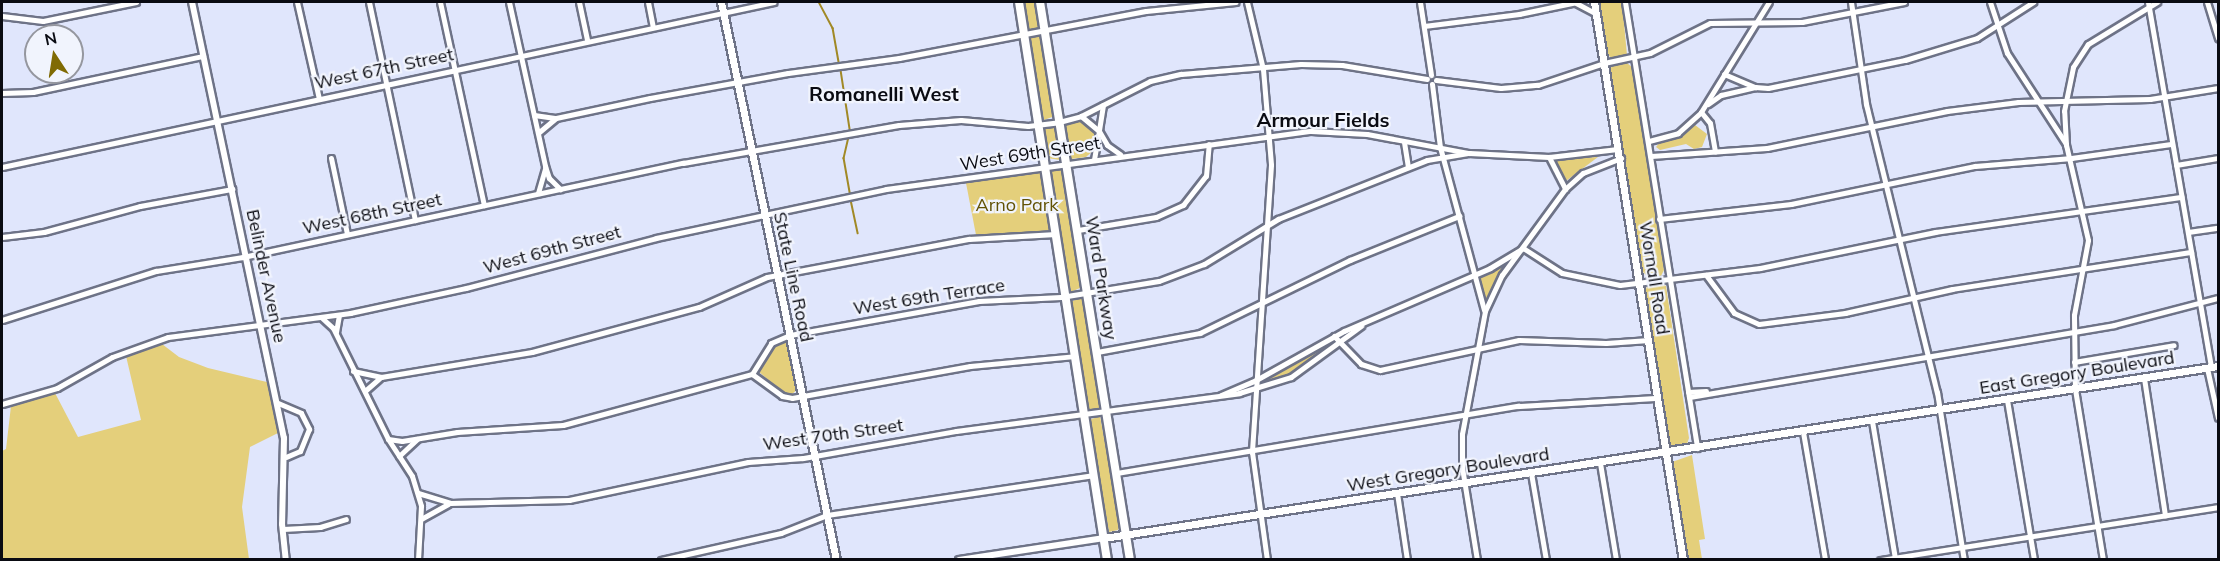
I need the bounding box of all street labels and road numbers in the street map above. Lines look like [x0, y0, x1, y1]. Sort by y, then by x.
street label: West 67th Street [313, 44, 455, 94]
street label: West 69th Street [958, 132, 1102, 176]
street label: West 68th Street [301, 189, 443, 239]
street label: Belinder Avenue [241, 207, 291, 345]
street label: State Line Road [769, 210, 817, 344]
street label: Ward Parkway [1081, 215, 1121, 341]
street label: Wornall Road [1634, 220, 1674, 336]
street label: West 69th Street [481, 221, 623, 279]
street label: West 69th Terrace [852, 274, 1006, 320]
street label: East Gregory Boulevard [1978, 347, 2176, 399]
street label: West 70th Street [761, 414, 905, 456]
street label: West Gregory Boulevard [1345, 443, 1551, 497]

